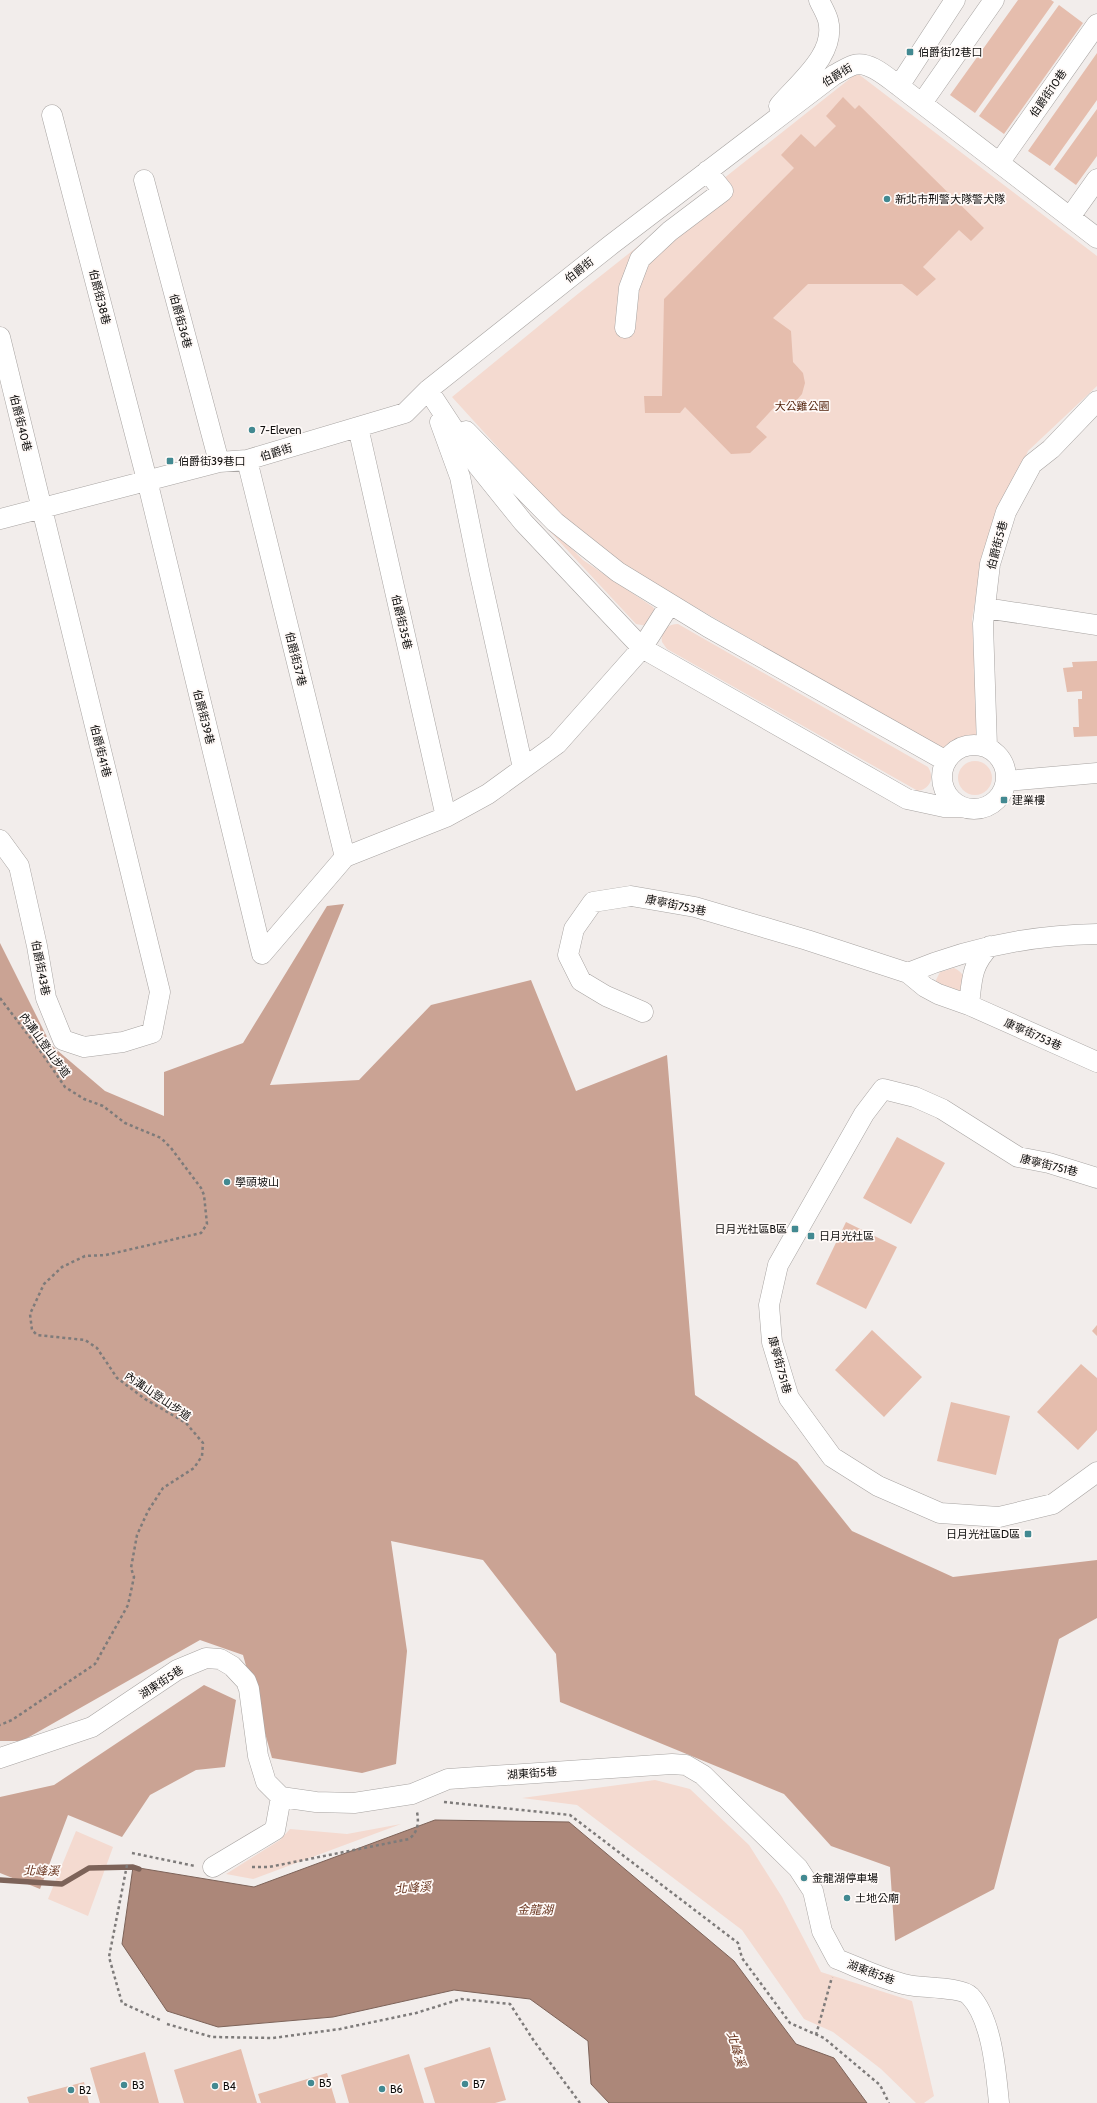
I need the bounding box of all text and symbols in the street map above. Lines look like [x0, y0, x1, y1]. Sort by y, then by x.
place label: 伯爵街12巷口 [918, 45, 982, 59]
marker: 伯爵街12巷口 [905, 47, 915, 57]
street label: 伯爵街 [819, 61, 855, 89]
street label: 伯爵街10巷 [1026, 66, 1070, 120]
place label: 新北市刑警大隊警犬隊 [895, 192, 1005, 206]
marker: 新北市刑警大隊警犬隊 [882, 194, 892, 204]
street label: 伯爵街 [562, 254, 596, 286]
street label: 伯爵街38巷 [86, 268, 114, 326]
street label: 伯爵街36巷 [167, 292, 195, 350]
street label: 伯爵街40巷 [7, 393, 35, 453]
park label: 大公雞公園 [775, 399, 830, 413]
place label: 7-Eleven [260, 423, 301, 437]
marker: 7-Eleven [247, 425, 257, 435]
street label: 伯爵街 [258, 440, 294, 464]
place label: 伯爵街39巷口 [178, 454, 245, 468]
marker: 伯爵街39巷口 [165, 456, 175, 466]
street label: 伯爵街5巷 [984, 519, 1010, 571]
street label: 伯爵街35巷 [389, 593, 415, 651]
street label: 伯爵街37巷 [282, 630, 310, 688]
street label: 伯爵街39巷 [190, 688, 218, 746]
street label: 伯爵街41巷 [88, 723, 114, 779]
place label: 建業樓 [1012, 793, 1045, 807]
marker: 建業樓 [999, 795, 1009, 805]
street label: 康寧街753巷 [644, 892, 708, 918]
street label: 伯爵街43巷 [29, 939, 53, 997]
street label: 內溝山登山步道 [17, 1010, 73, 1080]
street label: 康寧街753巷 [1002, 1015, 1064, 1053]
street label: 康寧街751巷 [1019, 1151, 1079, 1179]
place label: 學頭坡山 [235, 1175, 279, 1189]
marker: 學頭坡山 [222, 1177, 232, 1187]
place label: 日月光社區B區 [714, 1222, 787, 1236]
marker: 日月光社區B區 [790, 1224, 800, 1234]
place label: 日月光社區 [819, 1229, 874, 1243]
marker: 日月光社區 [806, 1231, 816, 1241]
street label: 康寧街751巷 [766, 1335, 794, 1395]
street label: 內溝山登山步道 [122, 1369, 194, 1423]
place label: 日月光社區D區 [946, 1527, 1020, 1541]
marker: 日月光社區D區 [1023, 1529, 1033, 1539]
street label: 湖東街5巷 [136, 1663, 186, 1701]
street label: 湖東街5巷 [507, 1764, 557, 1782]
water label: 北峰溪 [23, 1863, 61, 1878]
place label: 金龍湖停車場 [812, 1871, 878, 1885]
marker: 金龍湖停車場 [799, 1873, 809, 1883]
water label: 北峰溪 [394, 1879, 433, 1896]
place label: 土地公廟 [855, 1891, 899, 1905]
marker: 土地公廟 [842, 1893, 852, 1903]
water label: 金龍湖 [517, 1902, 555, 1917]
street label: 湖東街5巷 [845, 1957, 897, 1987]
water label: 北峰溪 [724, 2029, 750, 2070]
place label: B5 [319, 2076, 332, 2090]
place label: B7 [473, 2077, 485, 2091]
place label: B3 [132, 2078, 145, 2092]
marker: B5 [306, 2078, 316, 2088]
place label: B4 [223, 2079, 237, 2093]
marker: B7 [460, 2079, 470, 2089]
marker: B3 [119, 2080, 129, 2090]
marker: B4 [210, 2081, 220, 2091]
place label: B6 [390, 2082, 403, 2096]
place label: B2 [79, 2083, 91, 2097]
marker: B6 [377, 2084, 387, 2094]
marker: B2 [66, 2085, 76, 2095]

